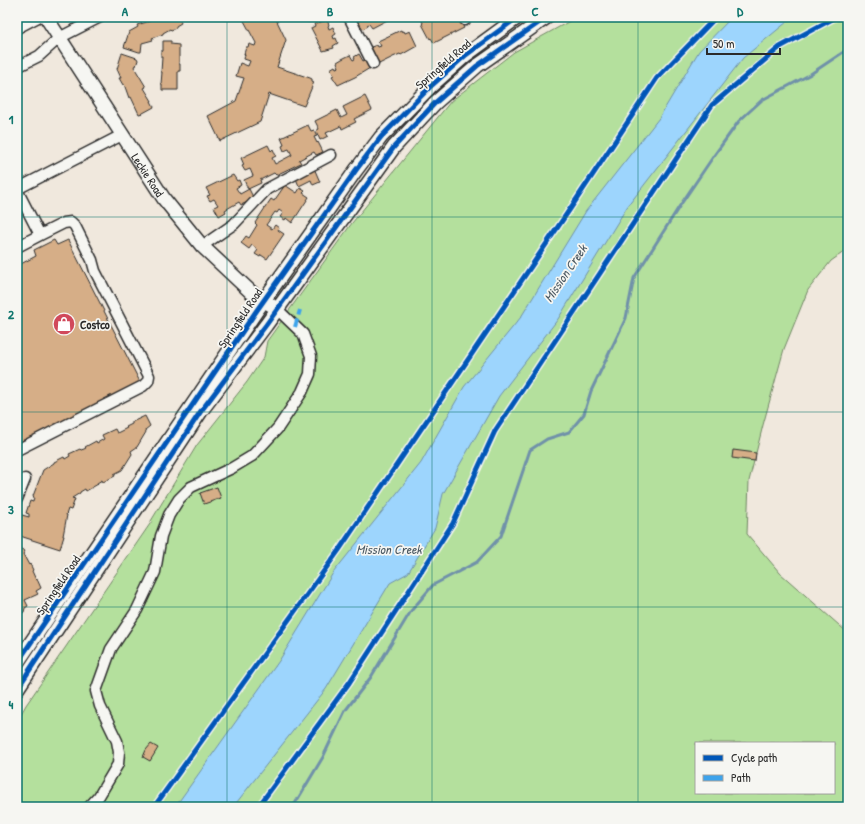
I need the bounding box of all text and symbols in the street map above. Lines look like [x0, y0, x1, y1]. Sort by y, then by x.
text: A [122, 2, 129, 20]
text: B [327, 2, 334, 20]
text: C [531, 2, 539, 20]
text: D [737, 2, 744, 20]
scale bar [707, 30, 780, 56]
street label: Springfield Road [412, 35, 475, 93]
text: 50 m [713, 35, 734, 52]
text: 1 [9, 110, 14, 128]
street label: Leckie Road [128, 150, 169, 200]
water label: Mission Creek [539, 239, 592, 305]
street label: Springfield Road [214, 285, 266, 351]
text: 2 [8, 305, 15, 323]
shop icon: Costco [51, 311, 77, 337]
place label: Costco [80, 316, 110, 333]
text: 3 [8, 500, 14, 518]
water label: Mission Creek [356, 540, 423, 558]
street label: Springfield Road [32, 552, 84, 618]
text: 4 [9, 695, 14, 713]
legend [695, 742, 835, 794]
text: Cycle path [731, 749, 777, 766]
text: Path [731, 769, 751, 786]

